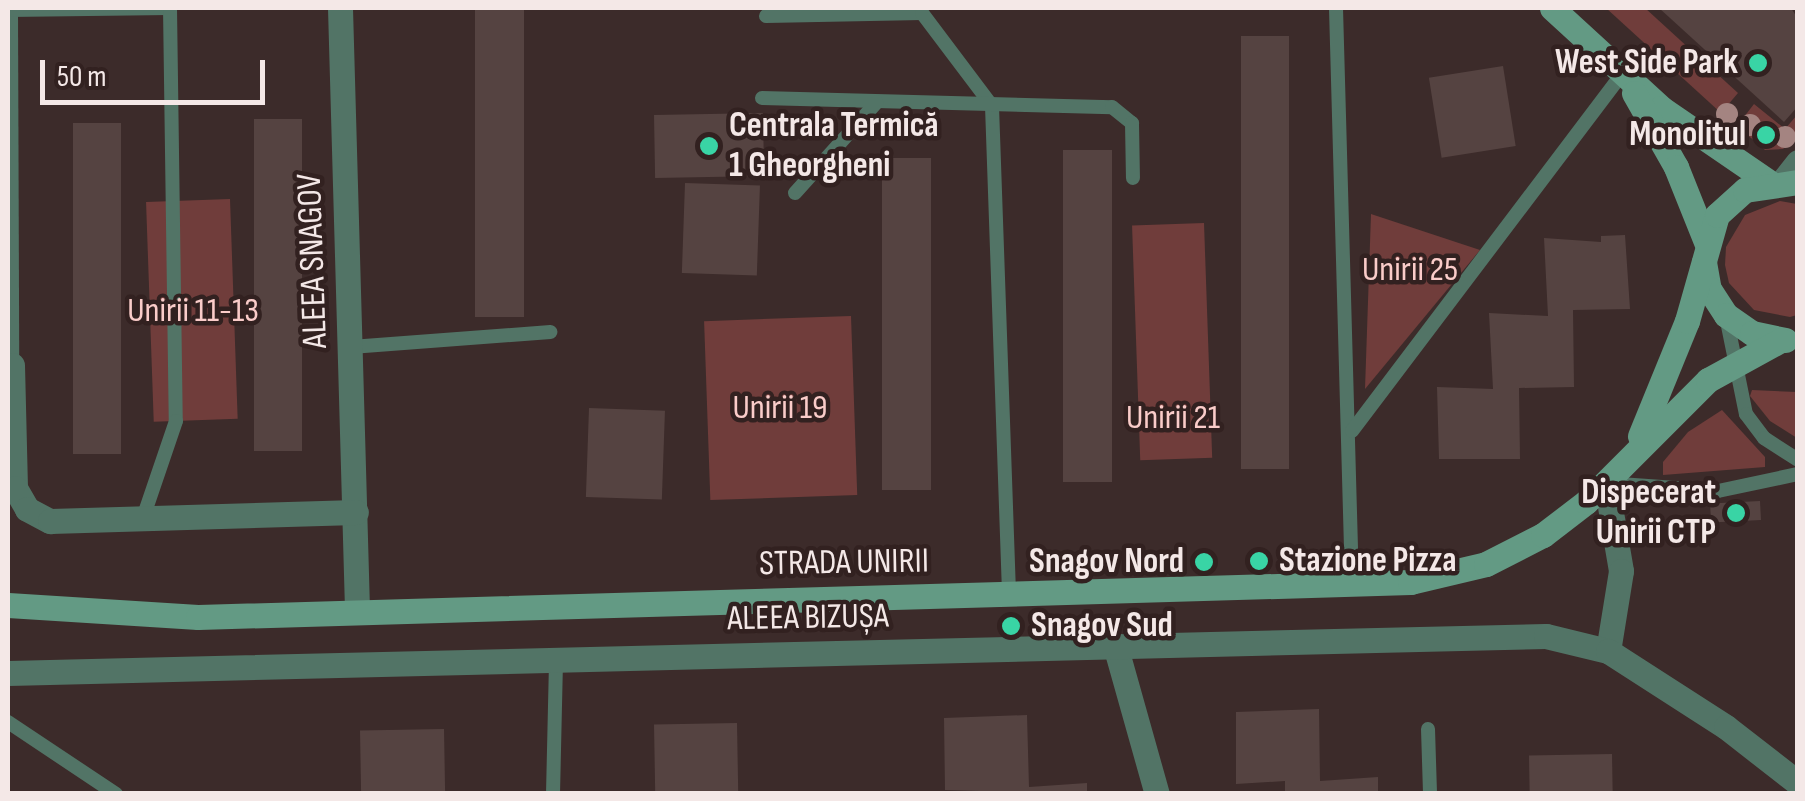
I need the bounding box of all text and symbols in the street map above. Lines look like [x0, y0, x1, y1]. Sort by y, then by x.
scale bar [45, 40, 270, 102]
place label: West Side Park [1555, 42, 1738, 84]
marker: West Side Park [1747, 52, 1769, 74]
text: 50 m [57, 59, 106, 95]
place label: Centrala Termică 1 Gheorgheni [729, 105, 938, 187]
place label: Monolitul [1629, 114, 1746, 156]
marker: Monolitul [1755, 124, 1777, 146]
marker: Centrala Termică 1 Gheorgheni [698, 135, 720, 157]
street label: ALEEA SNAGOV [289, 173, 337, 349]
park label: Unirii 25 [1362, 249, 1458, 291]
park label: Unirii 11-13 [127, 290, 259, 332]
park label: Unirii 19 [732, 387, 828, 429]
park label: Unirii 21 [1126, 397, 1220, 439]
place label: Dispecerat Unirii CTP [1581, 472, 1716, 554]
marker: Dispecerat Unirii CTP [1725, 502, 1747, 524]
place label: Stazione Pizza [1279, 540, 1457, 582]
street label: STRADA UNIRII [759, 541, 929, 585]
place label: Snagov Nord [1029, 541, 1184, 583]
marker: Stazione Pizza [1248, 550, 1270, 572]
marker: Snagov Nord [1193, 551, 1215, 573]
street label: ALEEA BIZUȘA [727, 596, 889, 640]
place label: Snagov Sud [1031, 605, 1173, 647]
marker: Snagov Sud [1000, 615, 1022, 637]

